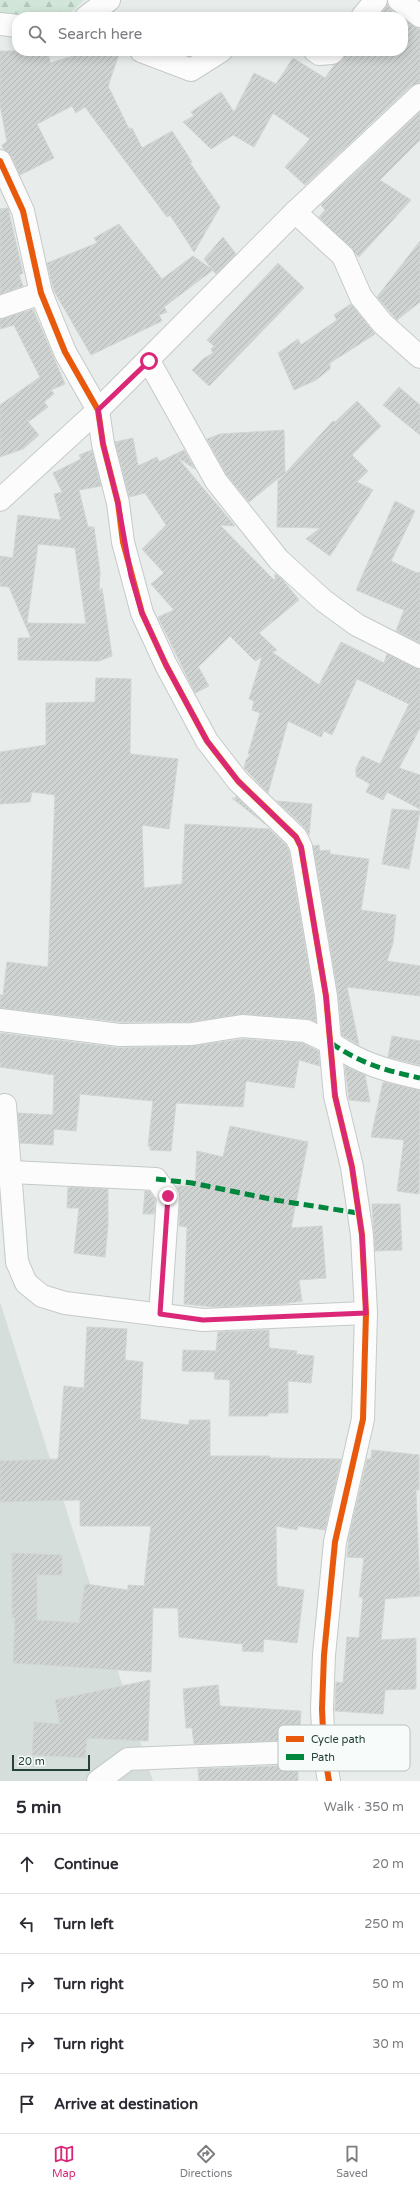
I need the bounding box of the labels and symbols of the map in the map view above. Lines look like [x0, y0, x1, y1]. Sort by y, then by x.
route start [140, 352, 158, 370]
route end [159, 1187, 177, 1205]
legend [278, 1725, 410, 1771]
text: Cycle path [311, 1733, 366, 1746]
text: Path [311, 1751, 335, 1764]
scale bar [12, 1753, 90, 1772]

